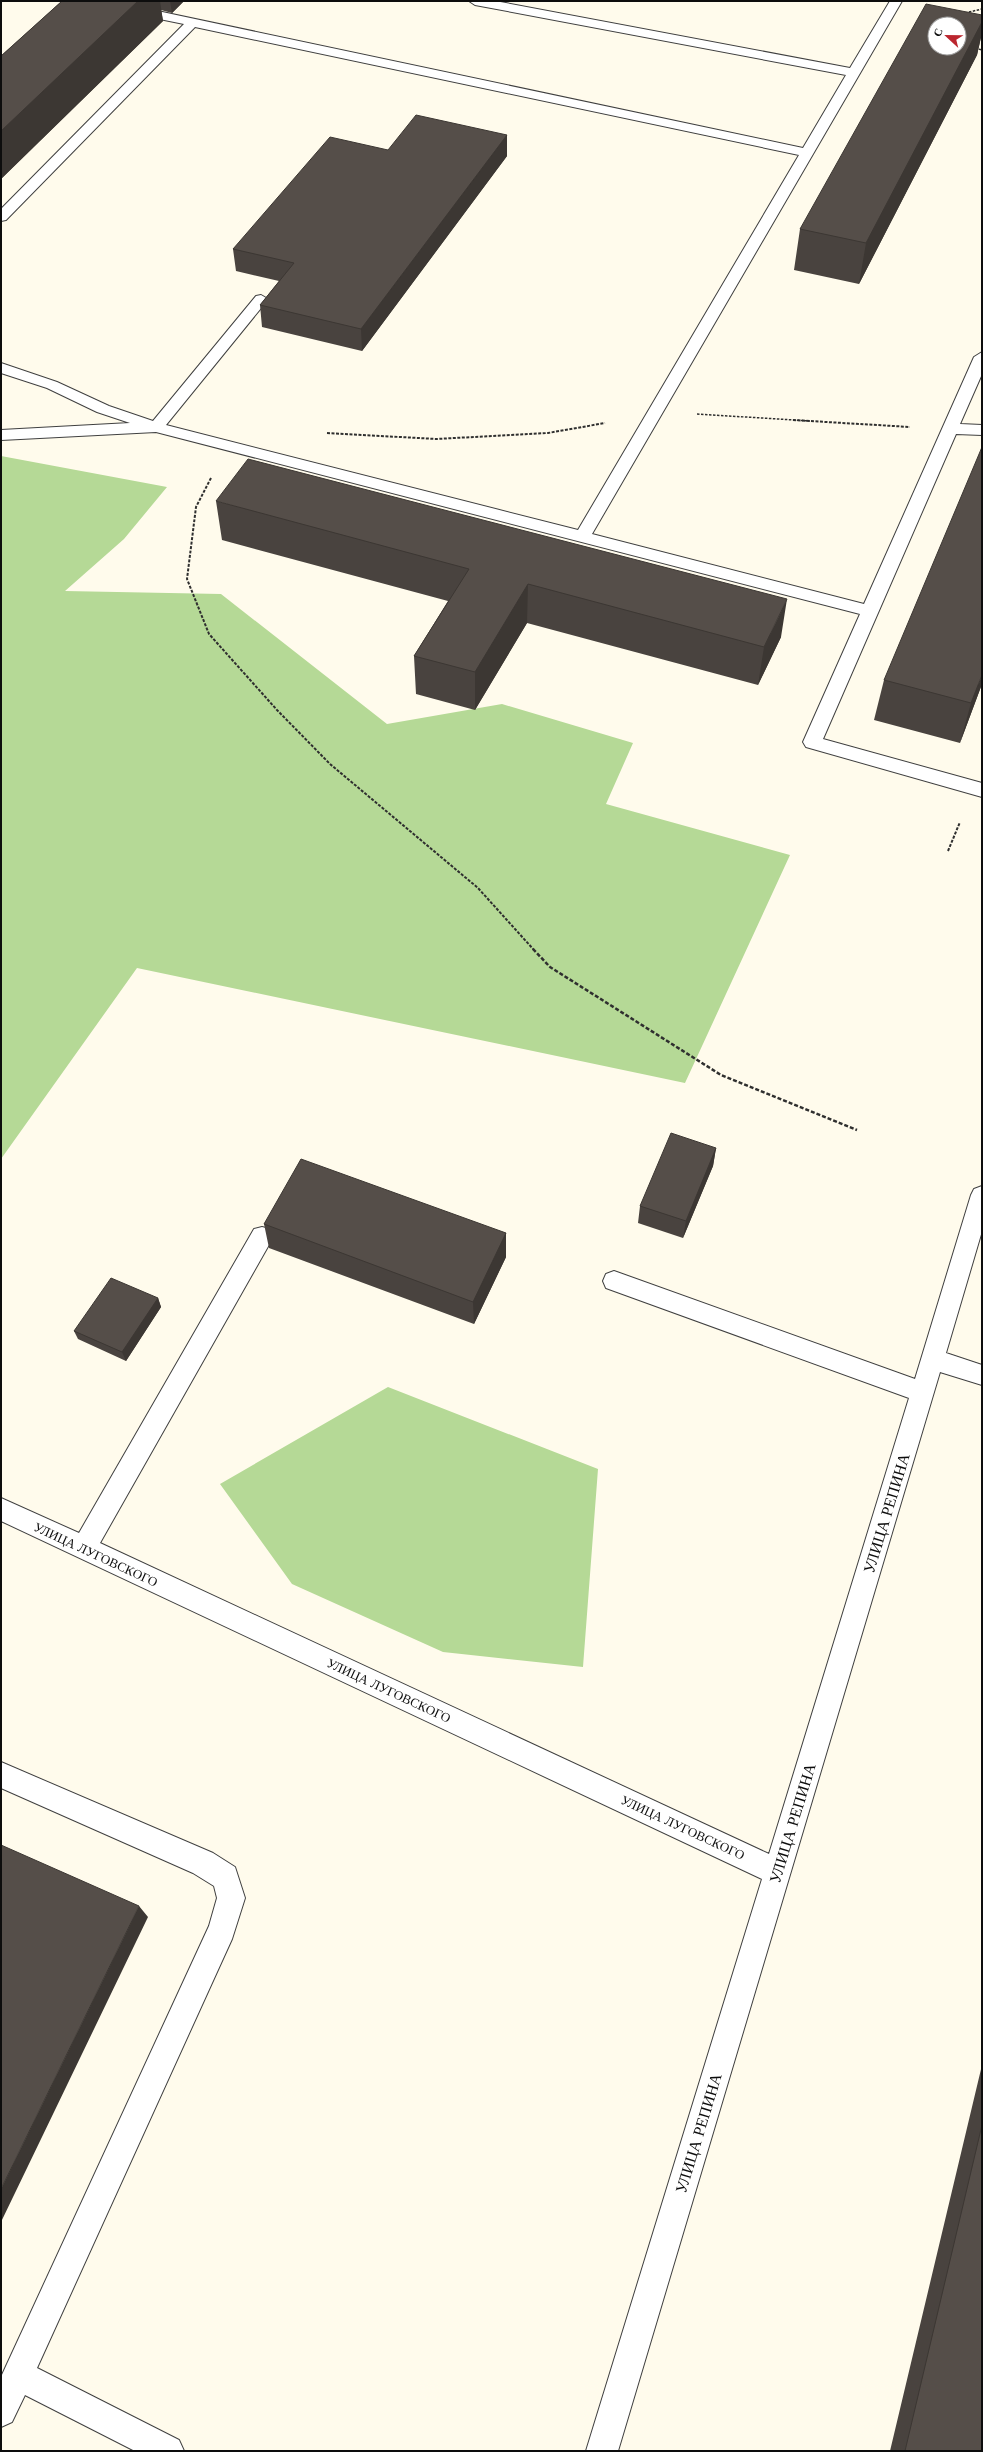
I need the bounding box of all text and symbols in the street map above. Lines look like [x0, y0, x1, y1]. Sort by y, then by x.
north arrow [927, 16, 967, 56]
text: С [930, 26, 946, 39]
street label: УЛИЦА РЕПИНА [858, 1450, 914, 1575]
street label: УЛИЦА ЛУГОВСКОГО [31, 1518, 160, 1591]
street label: УЛИЦА ЛУГОВСКОГО [324, 1654, 453, 1727]
street label: УЛИЦА РЕПИНА [764, 1760, 820, 1885]
street label: УЛИЦА ЛУГОВСКОГО [618, 1791, 747, 1864]
street label: УЛИЦА РЕПИНА [670, 2070, 726, 2195]

